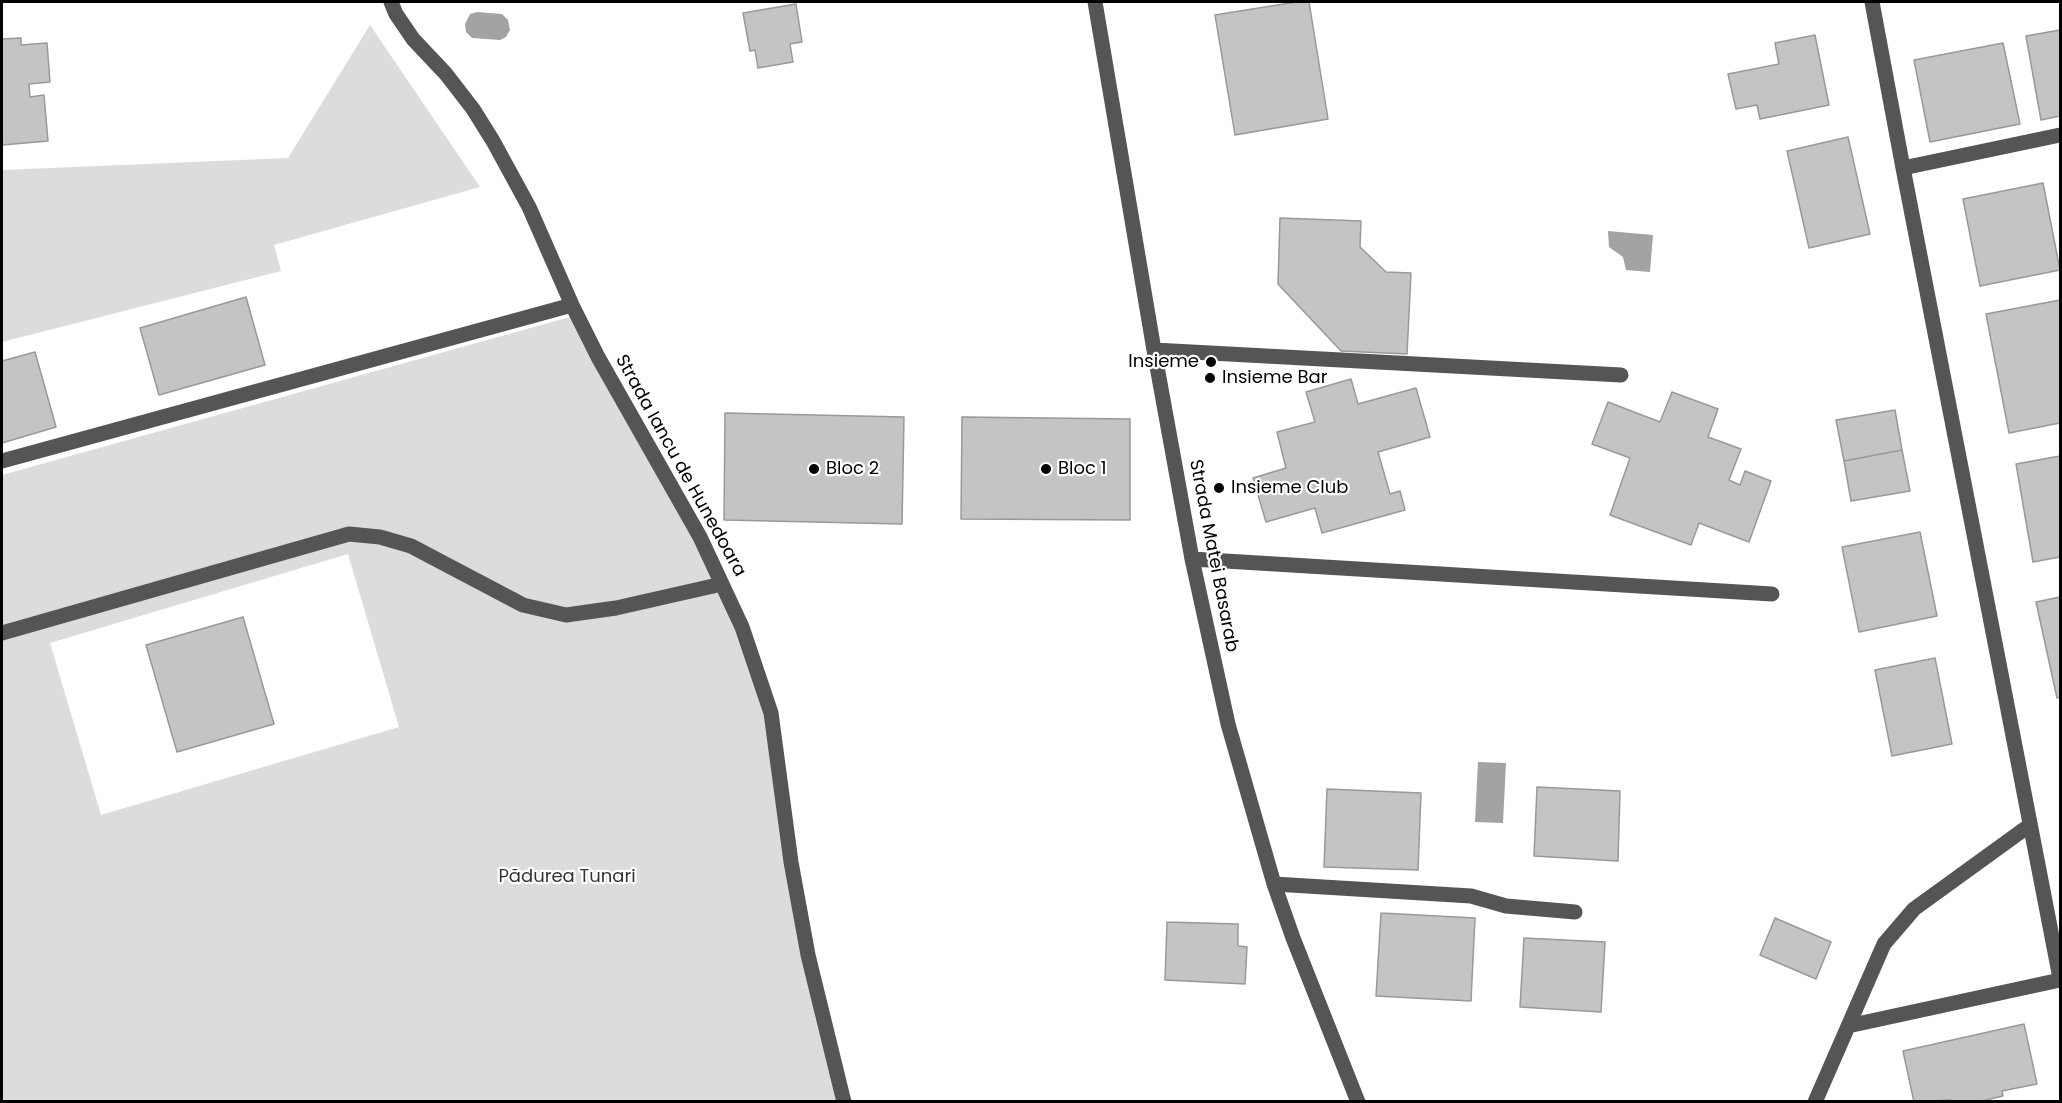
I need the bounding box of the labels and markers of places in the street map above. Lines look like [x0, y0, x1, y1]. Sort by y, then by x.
place label: Insieme [1128, 351, 1199, 373]
marker: Insieme [1204, 355, 1218, 369]
place label: Insieme Bar [1222, 367, 1327, 389]
marker: Insieme Bar [1203, 371, 1217, 385]
place label: Bloc 2 [826, 458, 879, 480]
place label: Bloc 1 [1058, 458, 1106, 480]
marker: Bloc 2 [807, 462, 821, 476]
marker: Bloc 1 [1039, 462, 1053, 476]
place label: Insieme Club [1231, 477, 1348, 499]
marker: Insieme Club [1212, 481, 1226, 495]

